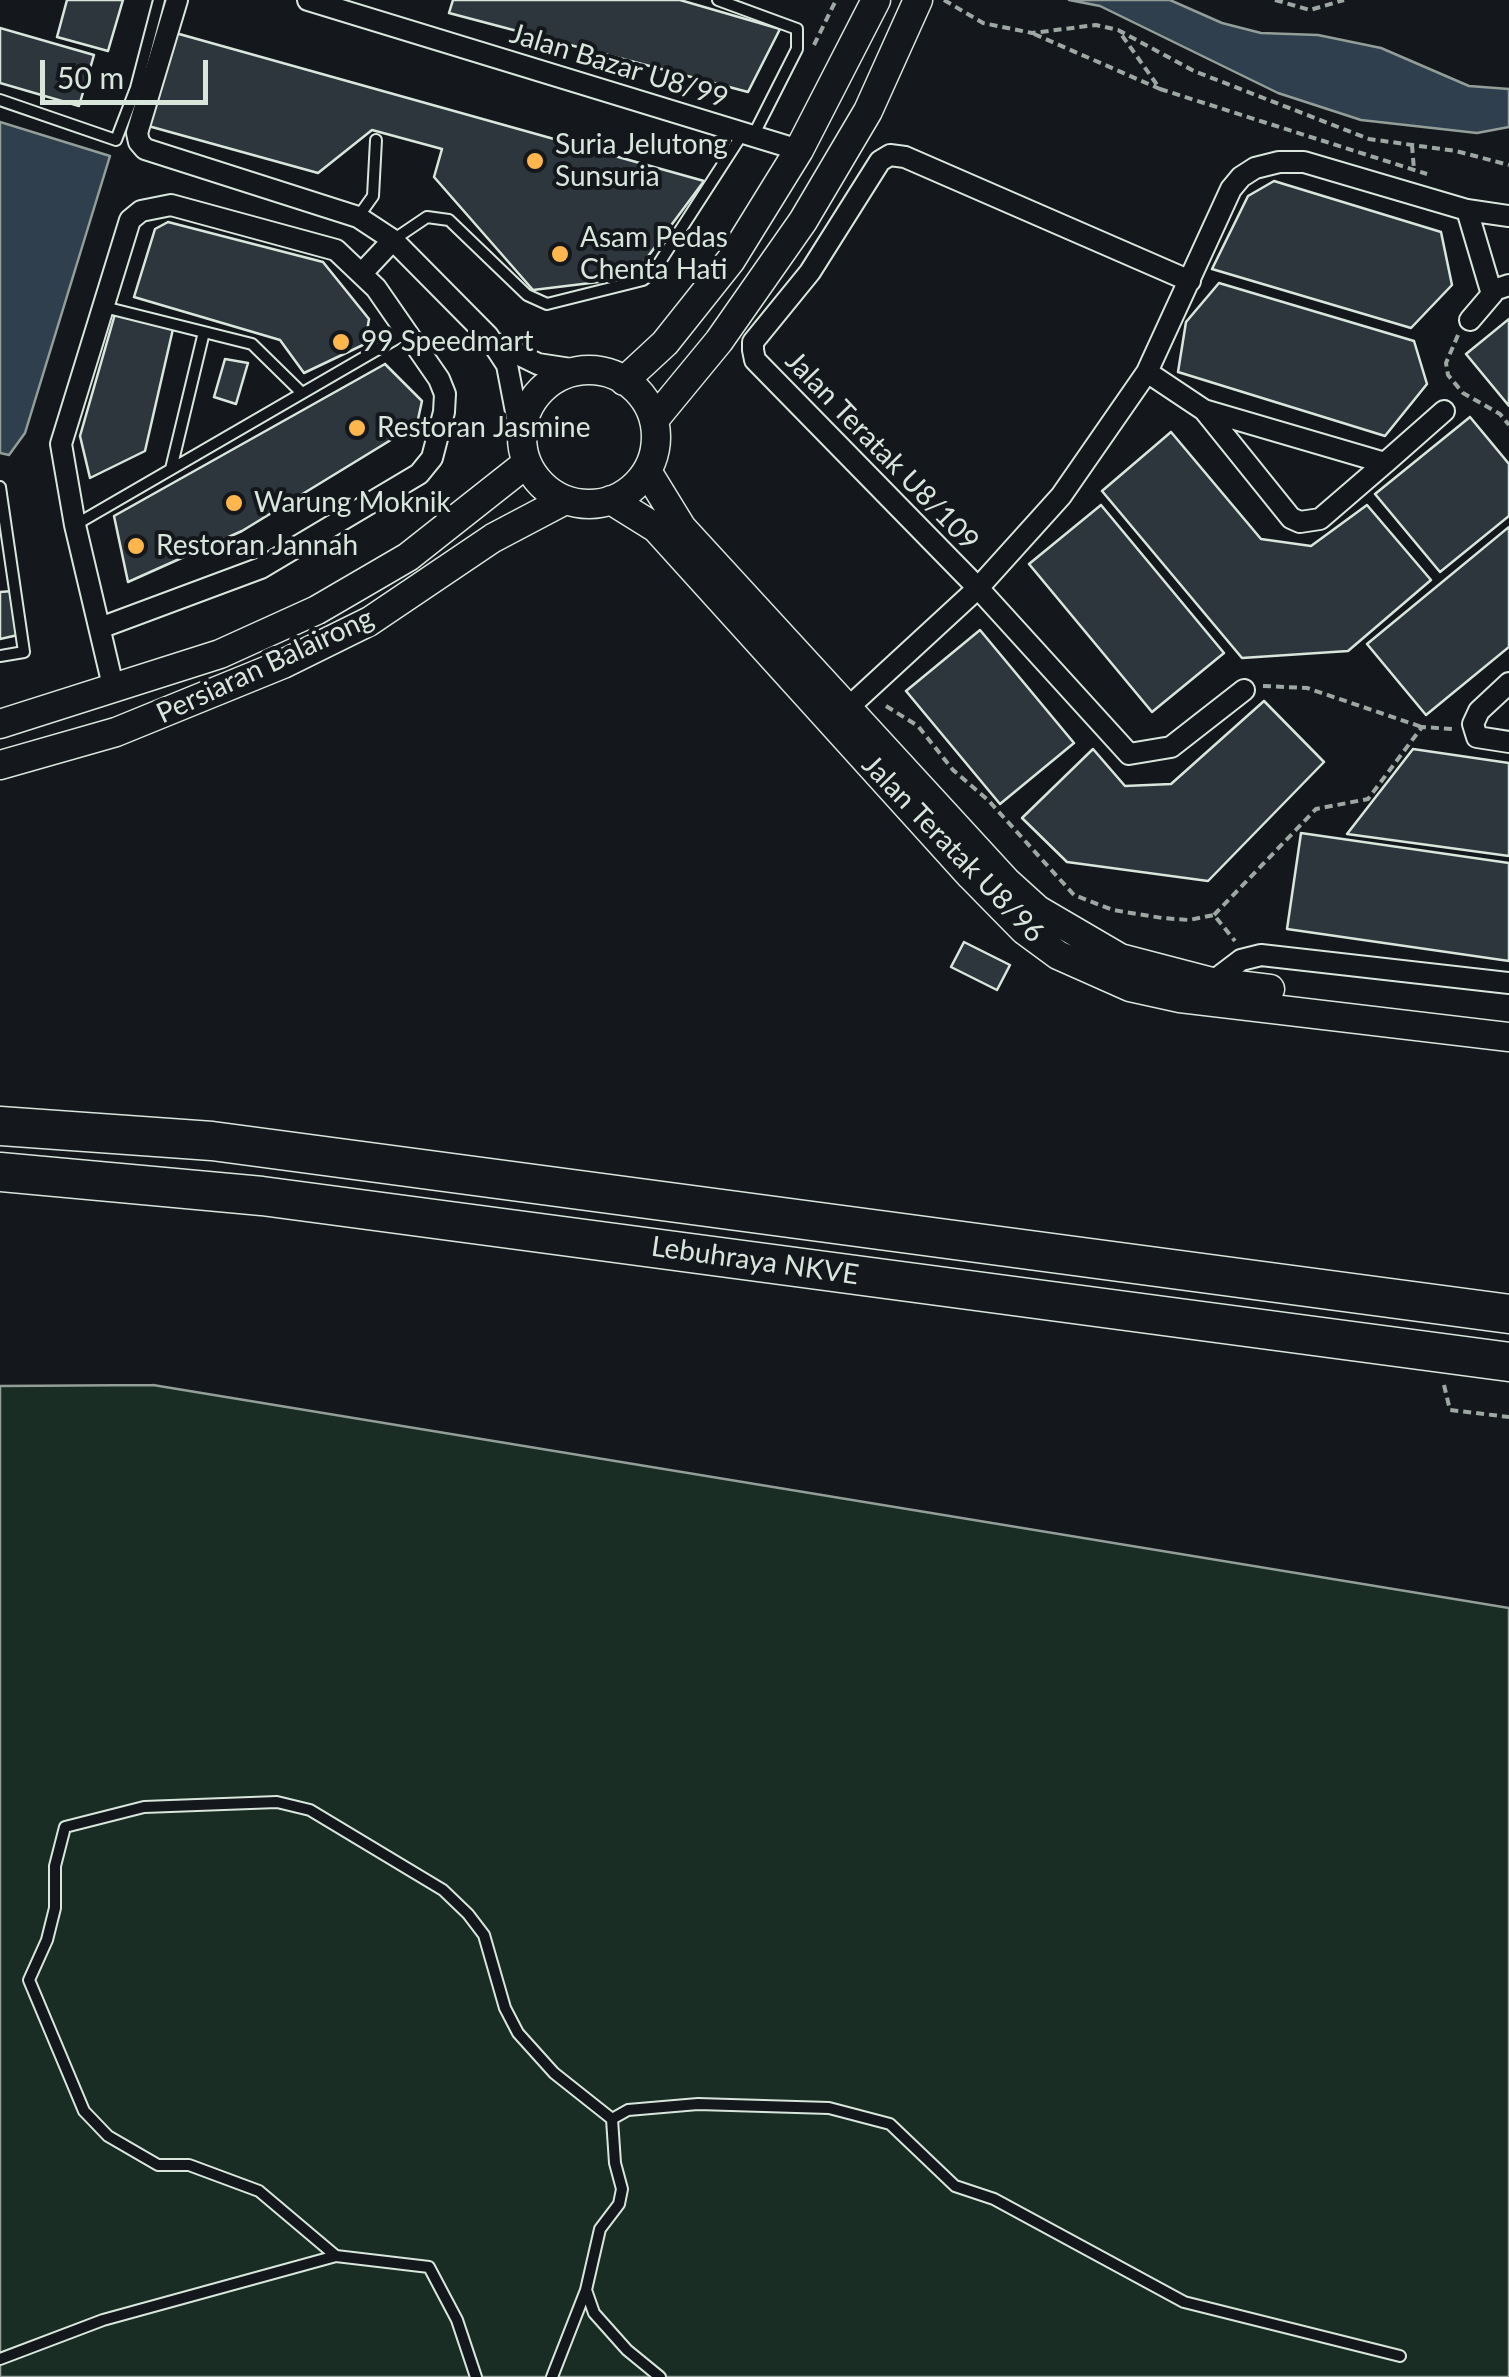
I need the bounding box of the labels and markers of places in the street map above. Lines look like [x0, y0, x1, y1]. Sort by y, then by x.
place label: Suria Jelutong Sunsuria [555, 128, 728, 194]
marker: Suria Jelutong Sunsuria [524, 150, 546, 172]
place label: Asam Pedas Chenta Hati [580, 221, 728, 287]
marker: Asam Pedas Chenta Hati [549, 243, 571, 265]
place label: 99 Speedmart [361, 325, 534, 359]
marker: 99 Speedmart [330, 331, 352, 353]
place label: Restoran Jasmine [377, 411, 591, 445]
marker: Restoran Jasmine [346, 417, 368, 439]
place label: Warung Moknik [254, 486, 451, 520]
marker: Warung Moknik [223, 492, 245, 514]
place label: Restoran Jannah [156, 529, 358, 563]
marker: Restoran Jannah [125, 535, 147, 557]

